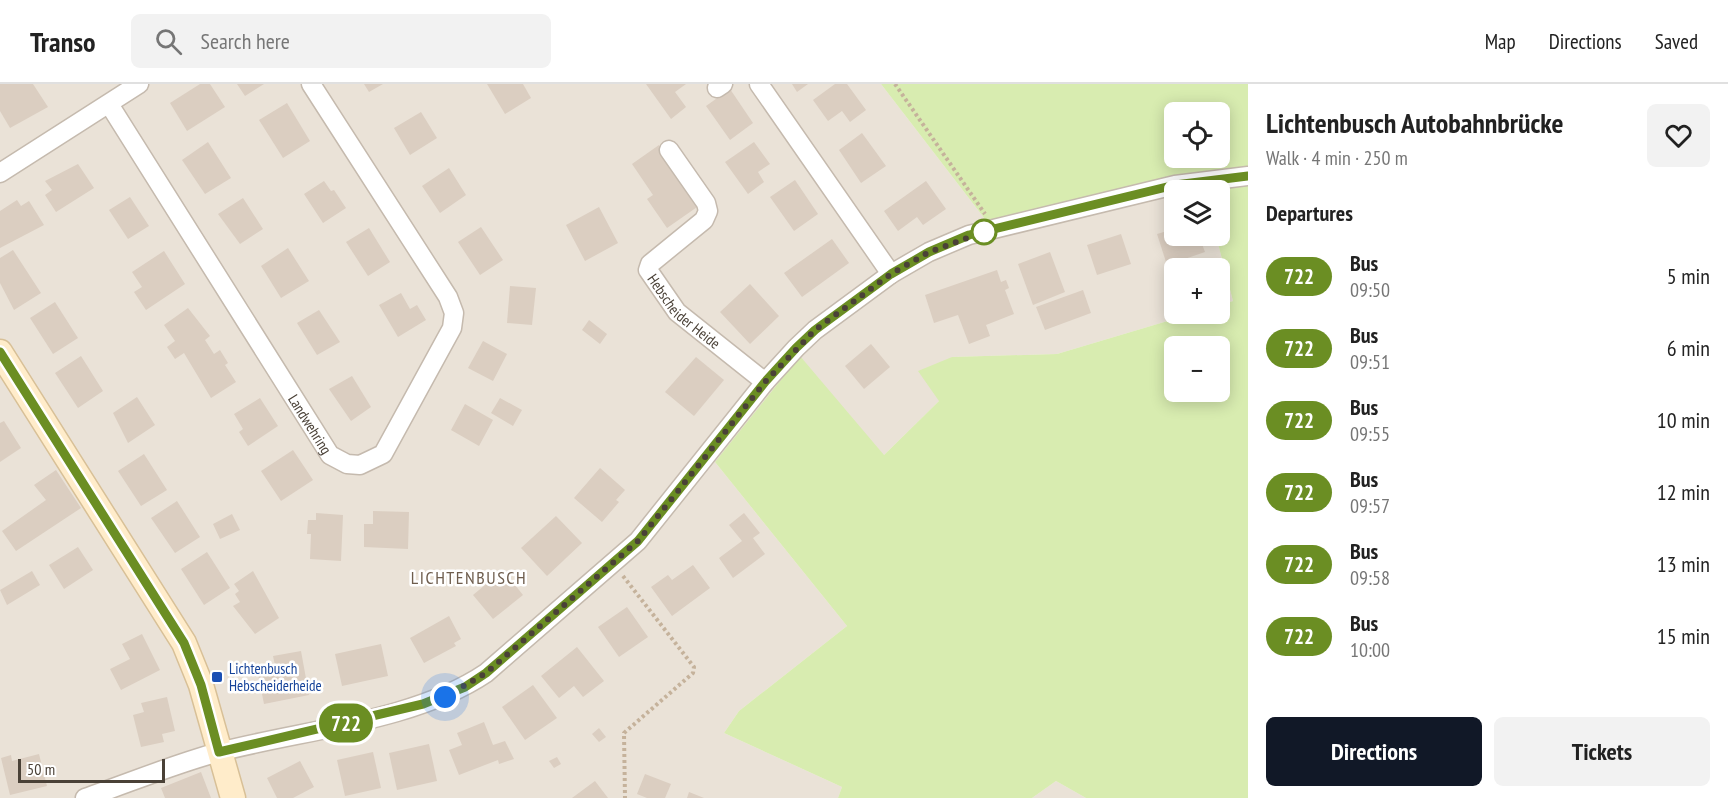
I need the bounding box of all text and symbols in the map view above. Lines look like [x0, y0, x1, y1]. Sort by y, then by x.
search box [131, 14, 551, 68]
text: Transo [30, 23, 95, 60]
icon: search [152, 25, 185, 58]
text: Search here [200, 27, 290, 55]
text: Map [1485, 28, 1516, 55]
text: Directions [1549, 28, 1622, 55]
text: Saved [1655, 28, 1698, 55]
map controls [1164, 102, 1230, 402]
button: locate [1164, 102, 1230, 168]
text: Lichtenbusch Autobahnbrücke [1266, 104, 1563, 141]
button: heart [1647, 104, 1710, 167]
text: Walk · 4 min · 250 m [1266, 145, 1408, 171]
button: layers [1164, 180, 1230, 246]
text: Departures [1266, 199, 1353, 227]
unlabelled marker [971, 219, 997, 245]
text: Bus [1350, 249, 1378, 277]
button: + [1164, 258, 1230, 324]
text: 5 min [1667, 262, 1710, 290]
text: 722 [1284, 263, 1314, 290]
street label: Hebscheider Heide [644, 270, 724, 352]
text: 09:50 [1350, 277, 1390, 303]
text: Bus [1350, 321, 1378, 349]
text: 6 min [1667, 334, 1710, 362]
text: 722 [1284, 335, 1314, 362]
button: − [1164, 336, 1230, 402]
text: 09:51 [1350, 349, 1390, 375]
street label: Landwehring [284, 390, 336, 457]
text: Bus [1350, 393, 1378, 421]
text: 10 min [1657, 406, 1710, 434]
text: 722 [1284, 407, 1314, 434]
text: 09:55 [1350, 421, 1390, 447]
text: Bus [1350, 465, 1378, 493]
text: 12 min [1657, 478, 1710, 506]
text: 722 [1284, 479, 1314, 506]
text: 09:57 [1350, 493, 1390, 519]
text: Bus [1350, 537, 1378, 565]
text: 13 min [1657, 550, 1710, 578]
text: 722 [1284, 551, 1314, 578]
text: 09:58 [1350, 565, 1390, 591]
district label: LICHTENBUSCH [411, 566, 527, 589]
text: Bus [1350, 609, 1378, 637]
text: 15 min [1657, 622, 1710, 650]
text: 722 [1284, 623, 1314, 650]
text: 10:00 [1350, 637, 1390, 663]
place label: Lichtenbusch Hebscheiderheide [229, 659, 322, 695]
marker: Lichtenbusch Hebscheiderheide [210, 670, 224, 684]
your location [430, 682, 460, 712]
line badge: 722 [312, 704, 380, 742]
text: 722 [331, 710, 361, 737]
button: Directions [1266, 717, 1482, 786]
button: Tickets [1494, 717, 1710, 786]
scale bar [18, 756, 165, 784]
text: 50 m [27, 759, 55, 779]

